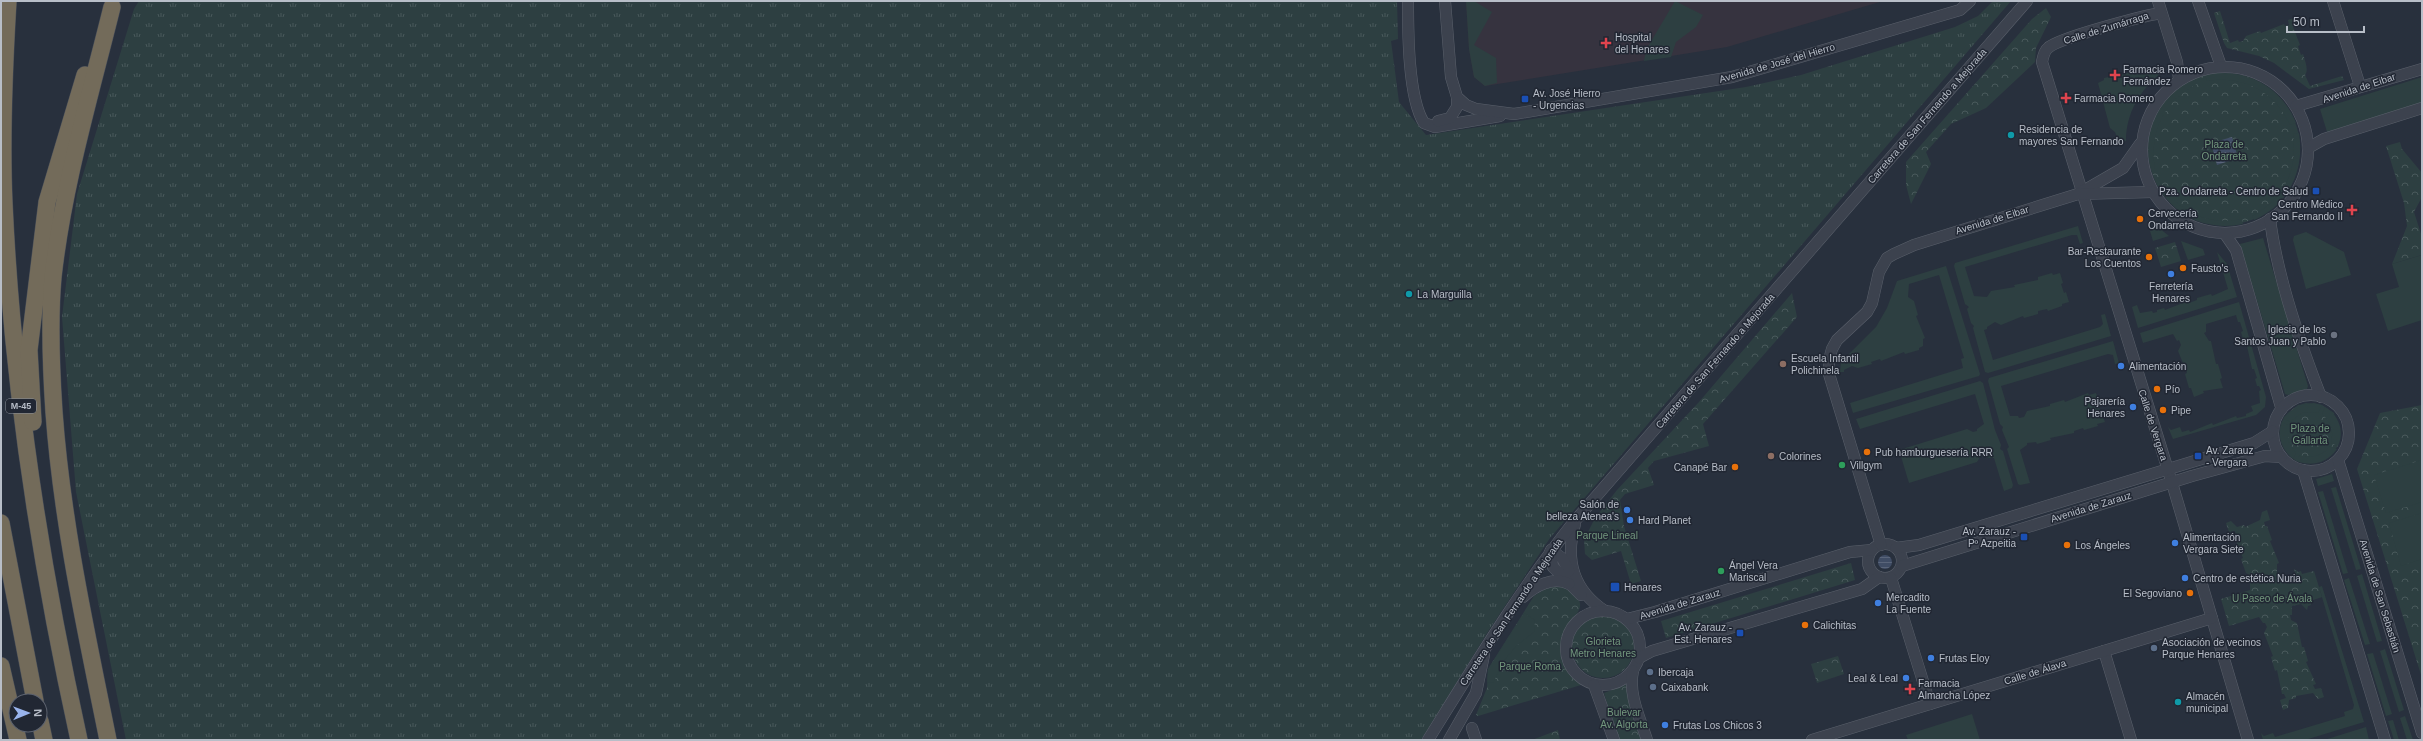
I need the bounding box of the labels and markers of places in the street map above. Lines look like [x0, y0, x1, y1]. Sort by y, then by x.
place label: Hospital del Henares [1615, 32, 1669, 55]
marker: Hospital del Henares [1600, 37, 1612, 49]
place label: Farmacia Romero Fernández [2123, 64, 2203, 87]
marker: Farmacia Romero Fernández [2110, 70, 2120, 80]
place label: Av. José Hierro - Urgencias [1533, 88, 1601, 111]
marker: Farmacia Romero [2061, 93, 2071, 103]
place label: Farmacia Romero [2074, 93, 2154, 104]
marker: Av. José Hierro - Urgencias [1520, 94, 1530, 104]
place label: Residencia de mayores San Fernando [2019, 124, 2124, 147]
marker: Residencia de mayores San Fernando [2006, 130, 2016, 140]
place label: Pza. Ondarreta - Centro de Salud [2159, 186, 2308, 197]
marker: Pza. Ondarreta - Centro de Salud [2311, 186, 2321, 196]
place label: Centro Médico San Fernando II [2271, 199, 2343, 222]
marker: Centro Médico San Fernando II [2346, 204, 2358, 216]
place label: Cervecería Ondarreta [2148, 208, 2197, 231]
marker: Cervecería Ondarreta [2135, 214, 2145, 224]
place label: Bar-Restaurante Los Cuentos [2068, 246, 2141, 269]
marker: Bar-Restaurante Los Cuentos [2144, 252, 2154, 262]
marker: Fausto's [2178, 263, 2188, 273]
place label: Fausto's [2191, 263, 2228, 274]
marker: Ferretería Henares [2166, 269, 2176, 279]
place label: Ferretería Henares [2149, 281, 2193, 304]
marker: La Marguilla [1404, 289, 1414, 299]
place label: La Marguilla [1417, 289, 1472, 300]
place label: Iglesia de los Santos Juan y Pablo [2234, 324, 2326, 347]
marker: Iglesia de los Santos Juan y Pablo [2329, 330, 2339, 340]
place label: Escuela Infantil Polichinela [1791, 353, 1859, 376]
marker: Escuela Infantil Polichinela [1778, 359, 1788, 369]
marker: Alimentación [2116, 361, 2126, 371]
place label: Alimentación [2129, 361, 2186, 372]
marker: Pío [2152, 384, 2162, 394]
place label: Pío [2165, 384, 2180, 395]
place label: Pajarería Henares [2084, 396, 2125, 419]
marker: Pajarería Henares [2128, 402, 2138, 412]
marker: Pipe [2158, 405, 2168, 415]
place label: Pipe [2171, 405, 2191, 416]
place label: Av. Zarauz - Vergara [2206, 445, 2253, 468]
marker: Pub hamburguesería RRR [1862, 447, 1872, 457]
place label: Pub hamburguesería RRR [1875, 447, 1993, 458]
marker: Colorines [1766, 451, 1776, 461]
place label: Colorines [1779, 451, 1821, 462]
marker: Av. Zarauz - Vergara [2193, 451, 2203, 461]
marker: Villgym [1837, 460, 1847, 470]
place label: Villgym [1850, 460, 1882, 471]
place label: Canapé Bar [1674, 462, 1728, 473]
marker: Canapé Bar [1730, 462, 1740, 472]
place label: Salón de belleza Atenea's [1546, 499, 1619, 522]
marker: Salón de belleza Atenea's [1622, 505, 1632, 515]
marker: Hard Planet [1625, 515, 1635, 525]
place label: Hard Planet [1638, 515, 1691, 526]
place label: Av. Zarauz - Pº Azpeitia [1962, 526, 2016, 549]
marker: Av. Zarauz - Pº Azpeitia [2019, 532, 2029, 542]
place label: Alimentación Vergara Siete [2183, 532, 2244, 555]
marker: Alimentación Vergara Siete [2170, 538, 2180, 548]
place label: Los Ángeles [2075, 539, 2130, 551]
marker: Los Ángeles [2062, 540, 2072, 550]
place label: Ángel Vera Mariscal [1729, 559, 1778, 583]
marker: Ángel Vera Mariscal [1716, 566, 1726, 576]
marker: Centro de estética Nuria [2180, 573, 2190, 583]
place label: Centro de estética Nuria [2193, 573, 2301, 584]
marker: Henares [1609, 581, 1621, 593]
place label: Henares [1624, 582, 1662, 593]
place label: El Segoviano [2123, 588, 2182, 599]
marker: El Segoviano [2185, 588, 2195, 598]
place label: Mercadito La Fuente [1886, 592, 1931, 615]
marker: Mercadito La Fuente [1873, 598, 1883, 608]
marker: Calichitas [1800, 620, 1810, 630]
place label: Calichitas [1813, 620, 1856, 631]
place label: Av. Zarauz - Est. Henares [1674, 622, 1732, 645]
marker: Av. Zarauz - Est. Henares [1735, 628, 1745, 638]
place label: Asociación de vecinos Parque Henares [2162, 637, 2261, 660]
marker: Asociación de vecinos Parque Henares [2149, 643, 2159, 653]
marker: Frutas Eloy [1926, 653, 1936, 663]
place label: Frutas Eloy [1939, 653, 1990, 664]
marker: Ibercaja [1645, 667, 1655, 677]
place label: Ibercaja [1658, 667, 1694, 678]
place label: Leal & Leal [1848, 673, 1898, 684]
marker: Leal & Leal [1901, 673, 1911, 683]
place label: Farmacia Almarcha López [1918, 678, 1990, 701]
marker: Caixabank [1648, 682, 1658, 692]
place label: Caixabank [1661, 682, 1709, 693]
marker: Farmacia Almarcha López [1905, 684, 1915, 694]
place label: Almacén municipal [2186, 691, 2228, 714]
marker: Almacén municipal [2173, 697, 2183, 707]
marker: Frutas Los Chicos 3 [1660, 720, 1670, 730]
place label: Frutas Los Chicos 3 [1673, 720, 1762, 731]

